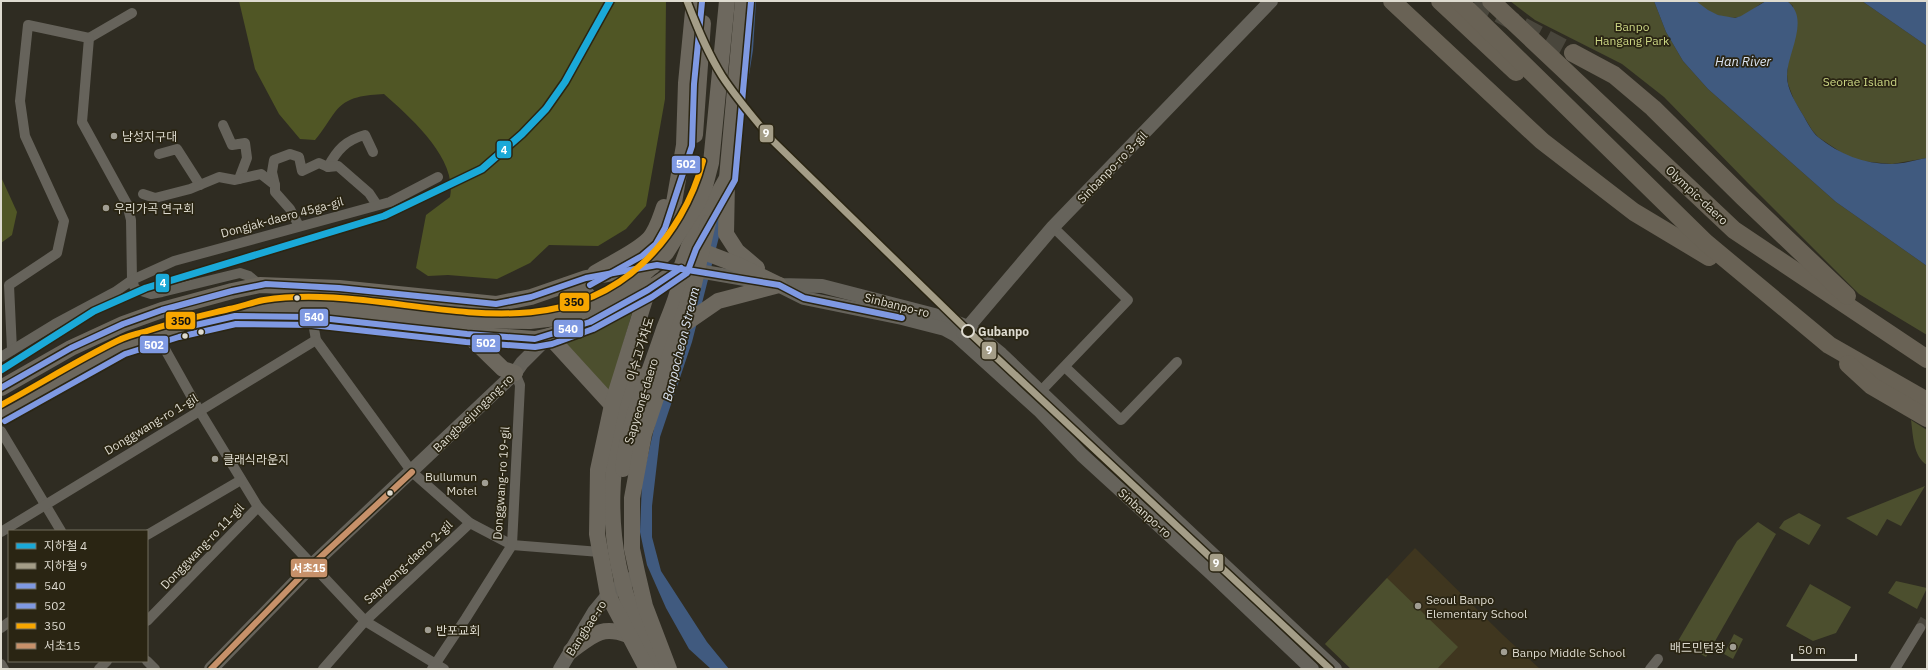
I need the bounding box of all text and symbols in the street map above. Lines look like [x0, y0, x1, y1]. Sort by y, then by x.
park label: Banpo Hangang Park [1595, 19, 1670, 48]
water label: Han River [1715, 53, 1772, 70]
park label: Seorae Island [1823, 74, 1897, 89]
line badge: 9 [759, 124, 774, 143]
text: 9 [763, 126, 770, 140]
street label: Sinbanpo-ro 3-gil [1074, 128, 1150, 206]
place label: 남성지구대 [122, 129, 177, 144]
marker: 남성지구대 [109, 131, 119, 141]
line badge: 4 [496, 140, 512, 159]
text: 4 [501, 143, 508, 157]
line badge: 502 [671, 155, 701, 174]
text: 502 [676, 157, 696, 171]
street label: Olympic-daero [1663, 162, 1732, 228]
street label: Dongjak-daero 45ga-gil [219, 193, 345, 241]
place label: 우리가곡 연구회 [114, 201, 194, 216]
marker: 우리가곡 연구회 [101, 203, 111, 213]
line badge: 4 [155, 273, 170, 293]
text: 4 [160, 276, 167, 290]
water label: Banpocheon Stream [659, 285, 703, 403]
street label: Sinbanpo-ro [863, 290, 931, 320]
line badge: 350 [559, 292, 590, 312]
unlabelled marker [292, 293, 302, 303]
text: 350 [564, 295, 584, 309]
line badge: 540 [299, 308, 329, 327]
text: 540 [304, 310, 324, 324]
line badge: 350 [165, 311, 196, 330]
text: 350 [171, 314, 191, 328]
street label: 이수고가차도 [623, 315, 657, 383]
line badge: 540 [553, 319, 584, 338]
text: 540 [558, 322, 578, 336]
marker: Gubanpo [961, 324, 975, 338]
place label: Gubanpo [978, 324, 1029, 339]
unlabelled marker [196, 327, 206, 337]
unlabelled marker [180, 331, 190, 341]
line badge: 502 [471, 334, 501, 353]
line badge: 502 [139, 335, 169, 354]
text: 502 [476, 336, 496, 350]
text: 502 [144, 338, 164, 352]
line badge: 9 [981, 341, 997, 360]
text: 9 [986, 343, 993, 357]
street label: Sapyeong-daero [621, 356, 661, 446]
street label: Bangbaejungang-ro [430, 371, 516, 455]
street label: Donggwang-ro 1-gil [102, 390, 200, 458]
street label: Donggwang-ro 19-gil [490, 426, 512, 540]
place label: 클래식라운지 [223, 452, 289, 467]
marker: 클래식라운지 [210, 454, 220, 464]
place label: Bullumun Motel [425, 469, 477, 498]
marker: Bullumun Motel [480, 478, 490, 488]
street label: Sinbanpo-ro [1115, 485, 1175, 541]
unlabelled marker [385, 488, 395, 498]
street label: Donggwang-ro 11-gil [157, 500, 247, 592]
street label: Sapyeong-daero 2-gil [360, 517, 456, 607]
legend [8, 530, 148, 662]
text: 지하철 4 [44, 538, 87, 553]
line badge: 9 [1209, 553, 1224, 572]
text: 9 [1213, 556, 1220, 570]
text: 지하철 9 [44, 558, 87, 573]
line badge: 서초15 [290, 558, 328, 578]
text: 서초15 [292, 561, 326, 575]
text: 540 [44, 578, 66, 593]
place label: Seoul Banpo Elementary School [1426, 592, 1527, 621]
street label: Bangbae-ro [562, 597, 610, 659]
text: 502 [44, 598, 66, 613]
marker: Seoul Banpo Elementary School [1413, 601, 1423, 611]
text: 350 [44, 618, 66, 633]
place label: 반포교회 [436, 623, 480, 638]
marker: 반포교회 [423, 625, 433, 635]
scale bar [1792, 636, 1856, 662]
text: 서초15 [44, 638, 80, 653]
place label: 배드민턴장 [1670, 640, 1725, 655]
marker: 배드민턴장 [1728, 642, 1738, 652]
text: 50 m [1798, 642, 1826, 657]
place label: Banpo Middle School [1512, 645, 1625, 660]
marker: Banpo Middle School [1499, 647, 1509, 657]

